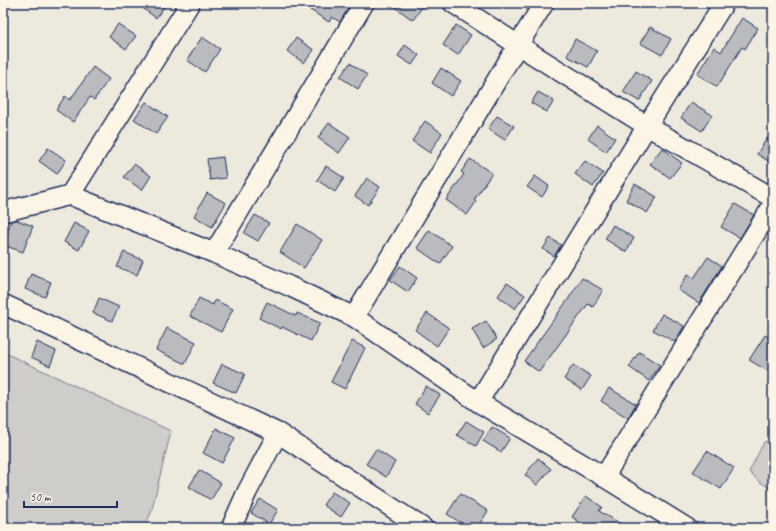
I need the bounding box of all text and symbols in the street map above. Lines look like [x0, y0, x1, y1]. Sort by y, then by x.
scale bar [24, 483, 117, 509]
text: 50 m [30, 489, 52, 505]

